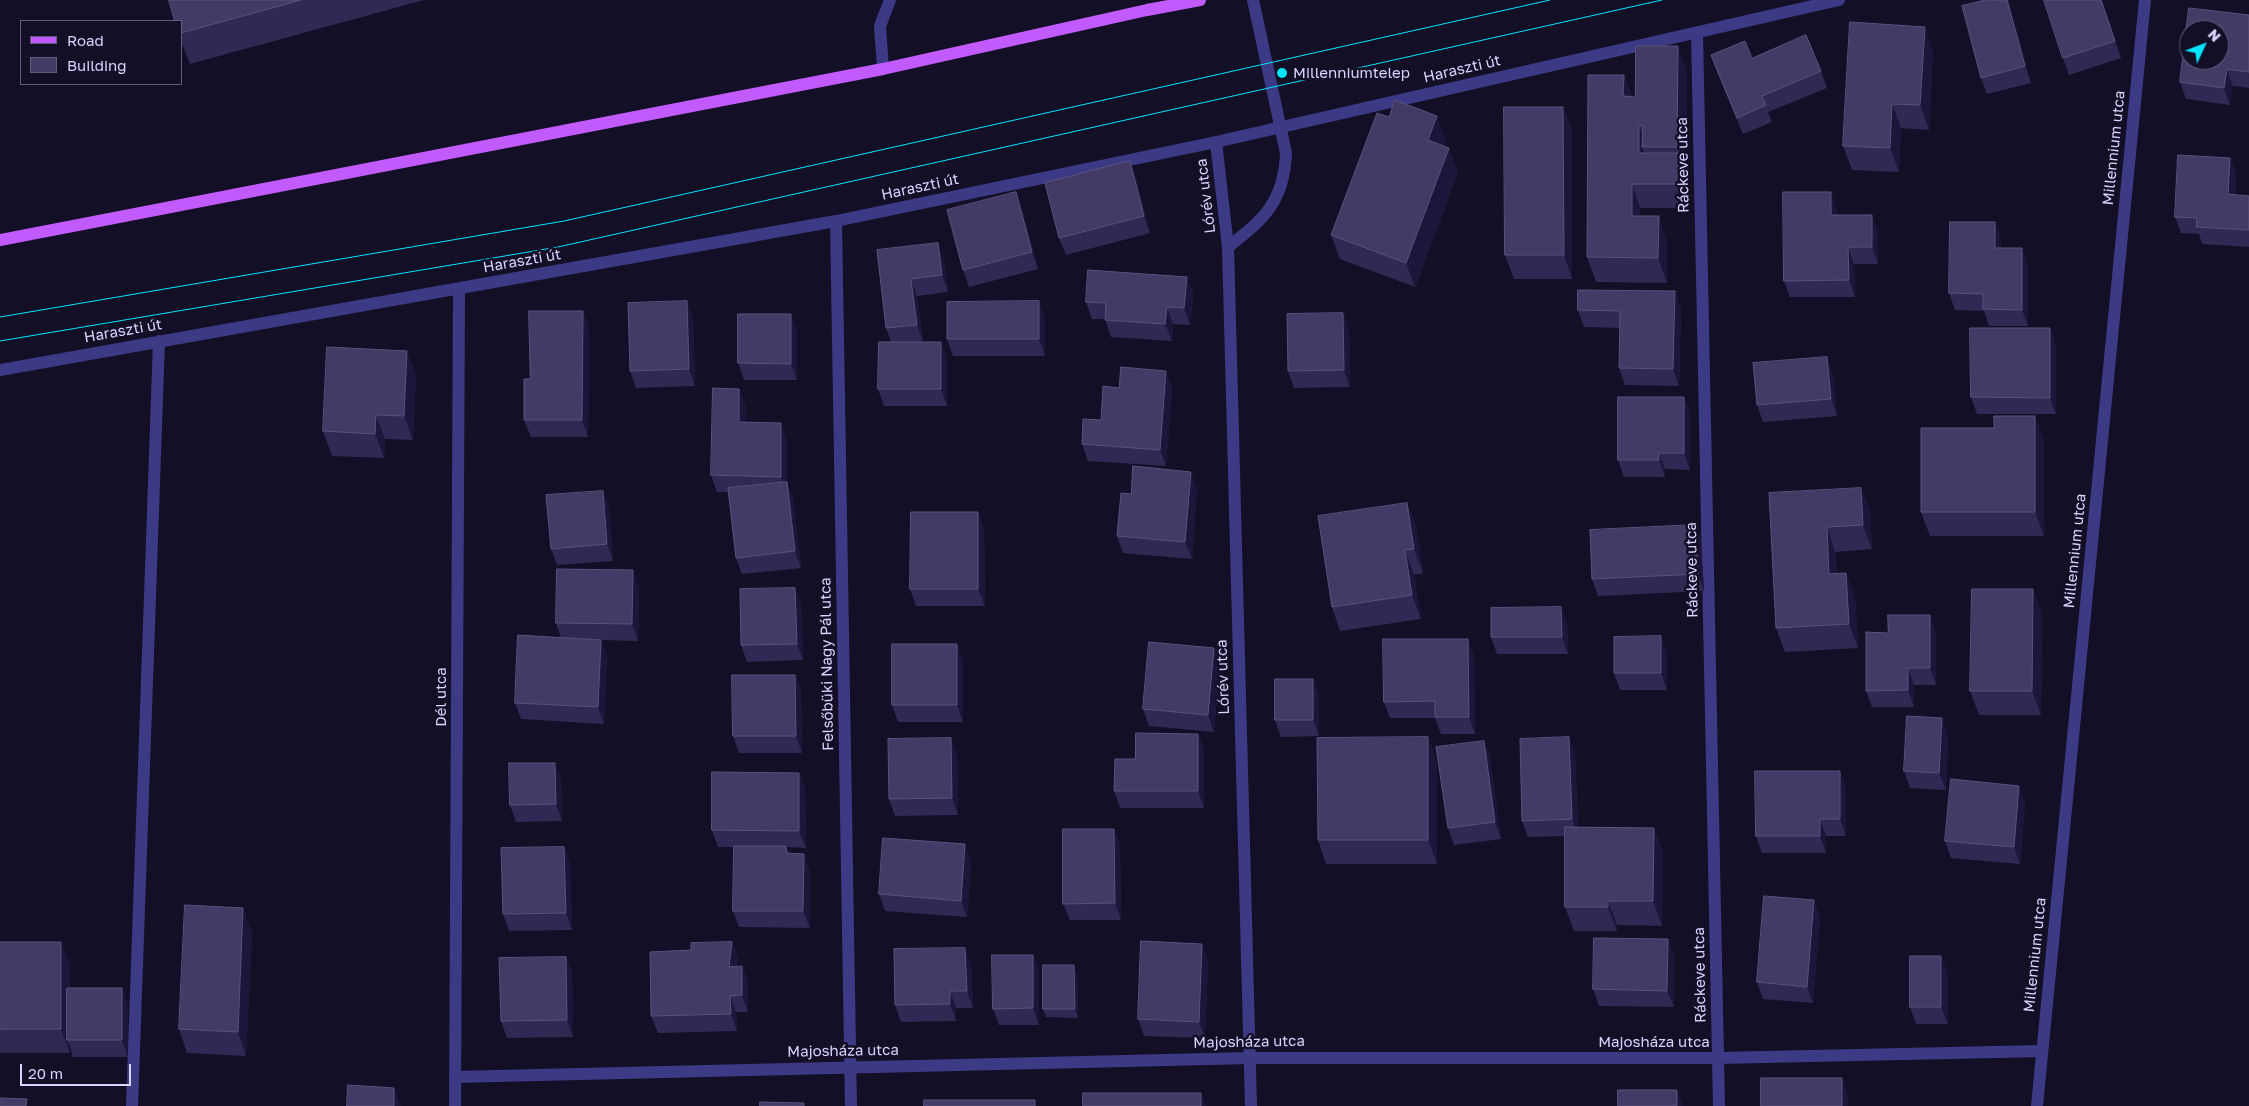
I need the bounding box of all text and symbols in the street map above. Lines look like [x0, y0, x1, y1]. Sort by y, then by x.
legend [20, 20, 182, 85]
north arrow [2179, 20, 2229, 70]
text: N [2205, 25, 2224, 45]
text: Road [67, 31, 104, 49]
street label: Haraszti út [1422, 51, 1502, 87]
text: Building [67, 56, 127, 74]
place label: Millenniumtelep [1293, 64, 1410, 82]
marker: Millenniumtelep [1275, 66, 1289, 80]
street label: Millennium utca [2099, 90, 2129, 206]
street label: Ráckeve utca [1673, 117, 1693, 213]
street label: Lórév utca [1192, 157, 1220, 235]
street label: Haraszti út [880, 170, 960, 204]
street label: Haraszti út [482, 245, 562, 277]
street label: Haraszti út [83, 315, 163, 347]
street label: Millennium utca [2060, 493, 2090, 609]
street label: Ráckeve utca [1682, 522, 1702, 618]
street label: Felsőbüki Nagy Pál utca [816, 577, 838, 751]
street label: Lórév utca [1213, 639, 1233, 715]
street label: Dél utca [432, 667, 450, 727]
street label: Millennium utca [2020, 897, 2050, 1013]
street label: Ráckeve utca [1690, 927, 1710, 1023]
street label: Majosháza utca [1193, 1032, 1305, 1052]
street label: Majosháza utca [1598, 1033, 1710, 1051]
street label: Majosháza utca [787, 1041, 899, 1061]
scale bar [22, 1054, 134, 1086]
text: 20 m [28, 1064, 63, 1082]

